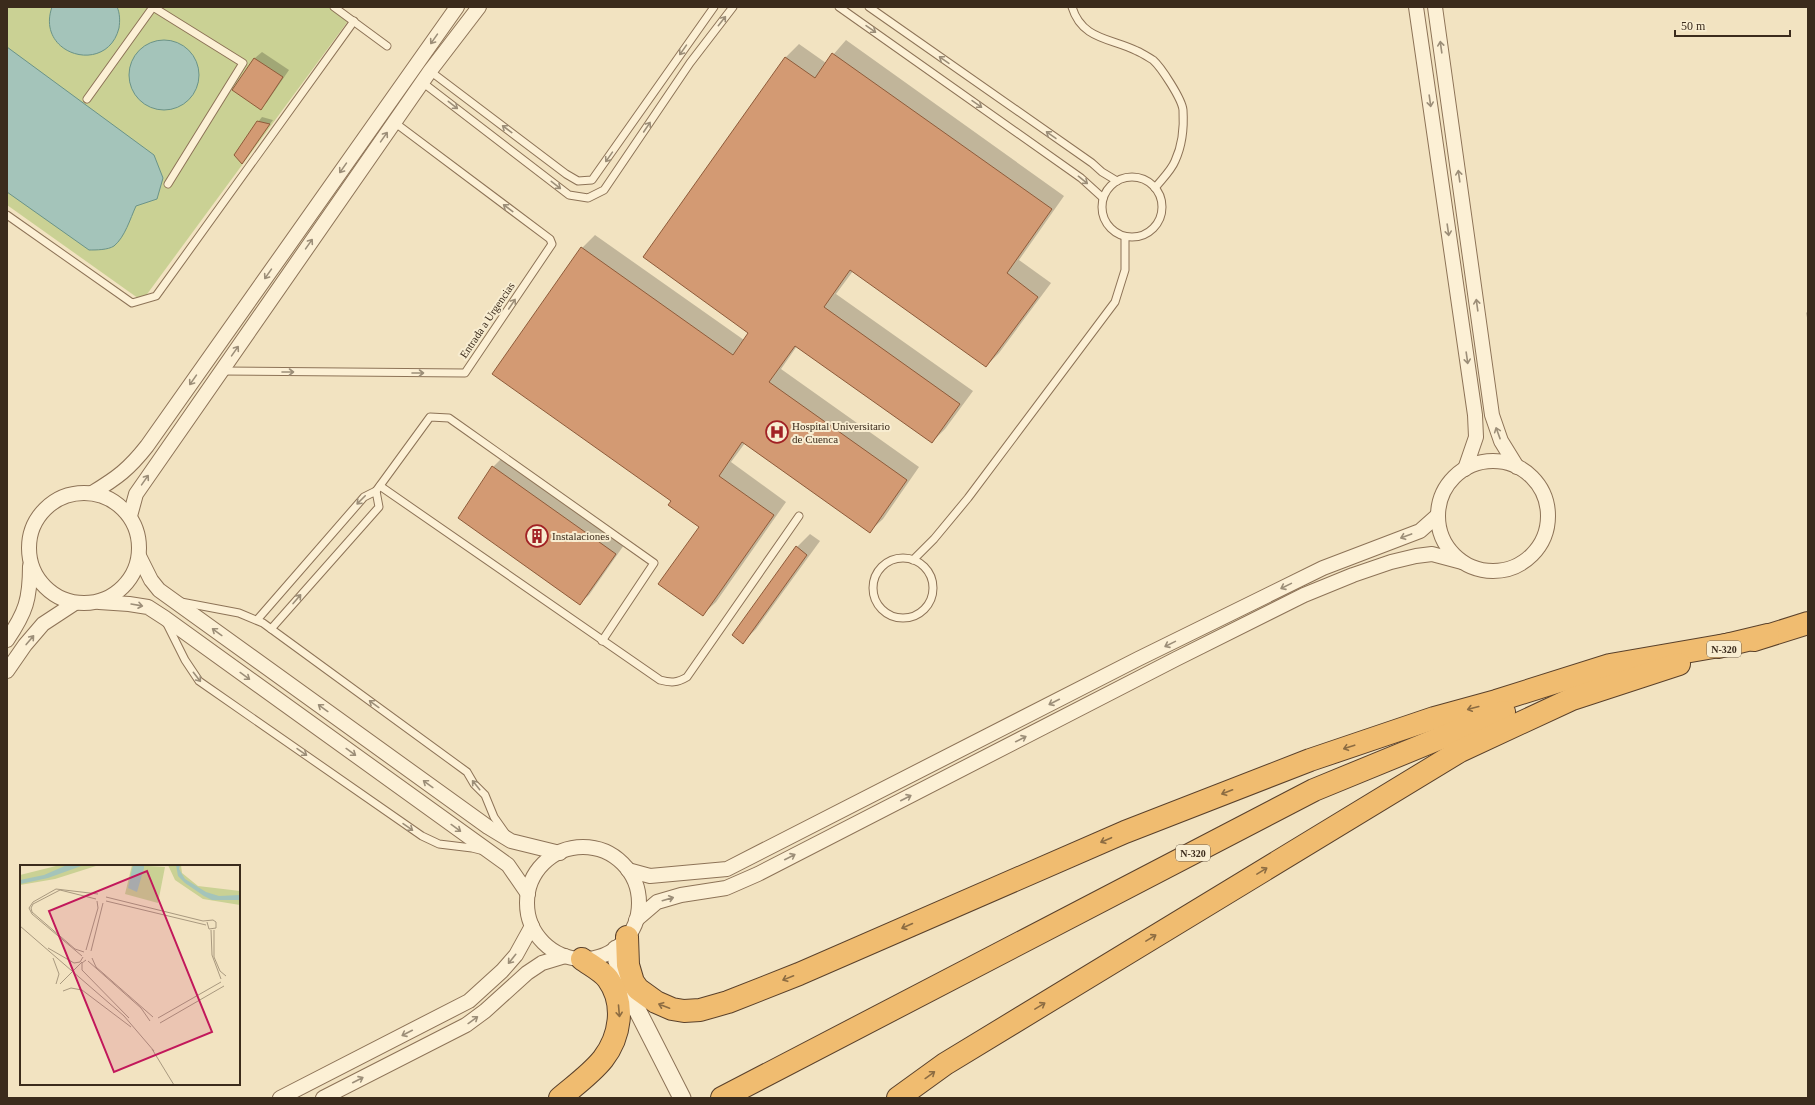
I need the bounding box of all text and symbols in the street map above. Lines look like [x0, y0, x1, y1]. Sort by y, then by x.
scale bar [1675, 12, 1790, 38]
one-way arrow [718, 16, 727, 27]
text: 50 m [1681, 19, 1706, 33]
one-way arrow [865, 25, 876, 34]
one-way arrow [430, 33, 438, 44]
one-way arrow [1437, 41, 1445, 54]
one-way arrow [679, 45, 687, 56]
one-way arrow [939, 56, 950, 64]
one-way arrow [1426, 94, 1434, 107]
one-way arrow [971, 100, 982, 108]
one-way arrow [447, 101, 458, 110]
one-way arrow [643, 122, 651, 133]
one-way arrow [502, 125, 513, 134]
one-way arrow [1045, 131, 1056, 139]
one-way arrow [380, 132, 388, 143]
one-way arrow [605, 151, 613, 162]
one-way arrow [339, 162, 347, 173]
one-way arrow [1455, 170, 1463, 183]
one-way arrow [1078, 175, 1088, 184]
one-way arrow [551, 180, 562, 189]
one-way arrow [503, 204, 514, 212]
one-way arrow [1444, 223, 1452, 236]
one-way arrow [305, 239, 313, 250]
one-way arrow [264, 268, 272, 279]
street label: Entrada a Urgencias [457, 280, 517, 360]
one-way arrow [508, 298, 516, 310]
one-way arrow [1473, 299, 1481, 312]
one-way arrow [231, 345, 239, 356]
one-way arrow [1463, 351, 1471, 364]
one-way arrow [281, 368, 294, 376]
one-way arrow [411, 369, 424, 377]
one-way arrow [189, 374, 197, 385]
hospital icon: Hospital Universitario de Cuenca [764, 419, 790, 445]
place label: Hospital Universitario de Cuenca [792, 420, 891, 445]
one-way arrow [1494, 427, 1502, 439]
one-way arrow [141, 475, 149, 486]
one-way arrow [356, 496, 366, 505]
building icon: Instalaciones [524, 523, 550, 549]
place label: Instalaciones [552, 530, 609, 542]
one-way arrow [1399, 533, 1412, 540]
one-way arrow [1280, 583, 1292, 590]
one-way arrow [292, 594, 301, 605]
one-way arrow [130, 601, 143, 609]
one-way arrow [212, 628, 223, 636]
one-way arrow [25, 634, 34, 645]
one-way arrow [1164, 641, 1176, 648]
road number: N-320 [1707, 641, 1741, 657]
one-way arrow [193, 671, 201, 682]
one-way arrow [239, 672, 250, 680]
one-way arrow [1048, 699, 1060, 707]
one-way arrow [369, 700, 380, 709]
one-way arrow [317, 704, 328, 712]
one-way arrow [1466, 704, 1479, 712]
one-way arrow [1015, 735, 1027, 742]
one-way arrow [1342, 744, 1355, 751]
one-way arrow [296, 748, 307, 757]
one-way arrow [345, 748, 356, 756]
one-way arrow [471, 779, 480, 790]
one-way arrow [423, 780, 434, 788]
one-way arrow [1221, 789, 1233, 797]
one-way arrow [899, 794, 911, 801]
one-way arrow [403, 823, 414, 831]
one-way arrow [451, 824, 462, 832]
one-way arrow [1101, 837, 1113, 844]
road number: N-320 [1176, 845, 1210, 861]
one-way arrow [784, 853, 796, 861]
inset map [20, 865, 240, 1085]
one-way arrow [1256, 866, 1268, 874]
one-way arrow [661, 895, 674, 902]
one-way arrow [901, 923, 913, 930]
one-way arrow [1145, 934, 1157, 942]
one-way arrow [507, 954, 516, 965]
one-way arrow [782, 975, 794, 983]
one-way arrow [659, 1001, 671, 1009]
one-way arrow [1034, 1001, 1046, 1009]
one-way arrow [615, 1004, 622, 1017]
one-way arrow [467, 1016, 478, 1024]
one-way arrow [401, 1030, 413, 1037]
one-way arrow [924, 1071, 935, 1079]
one-way arrow [352, 1076, 364, 1083]

